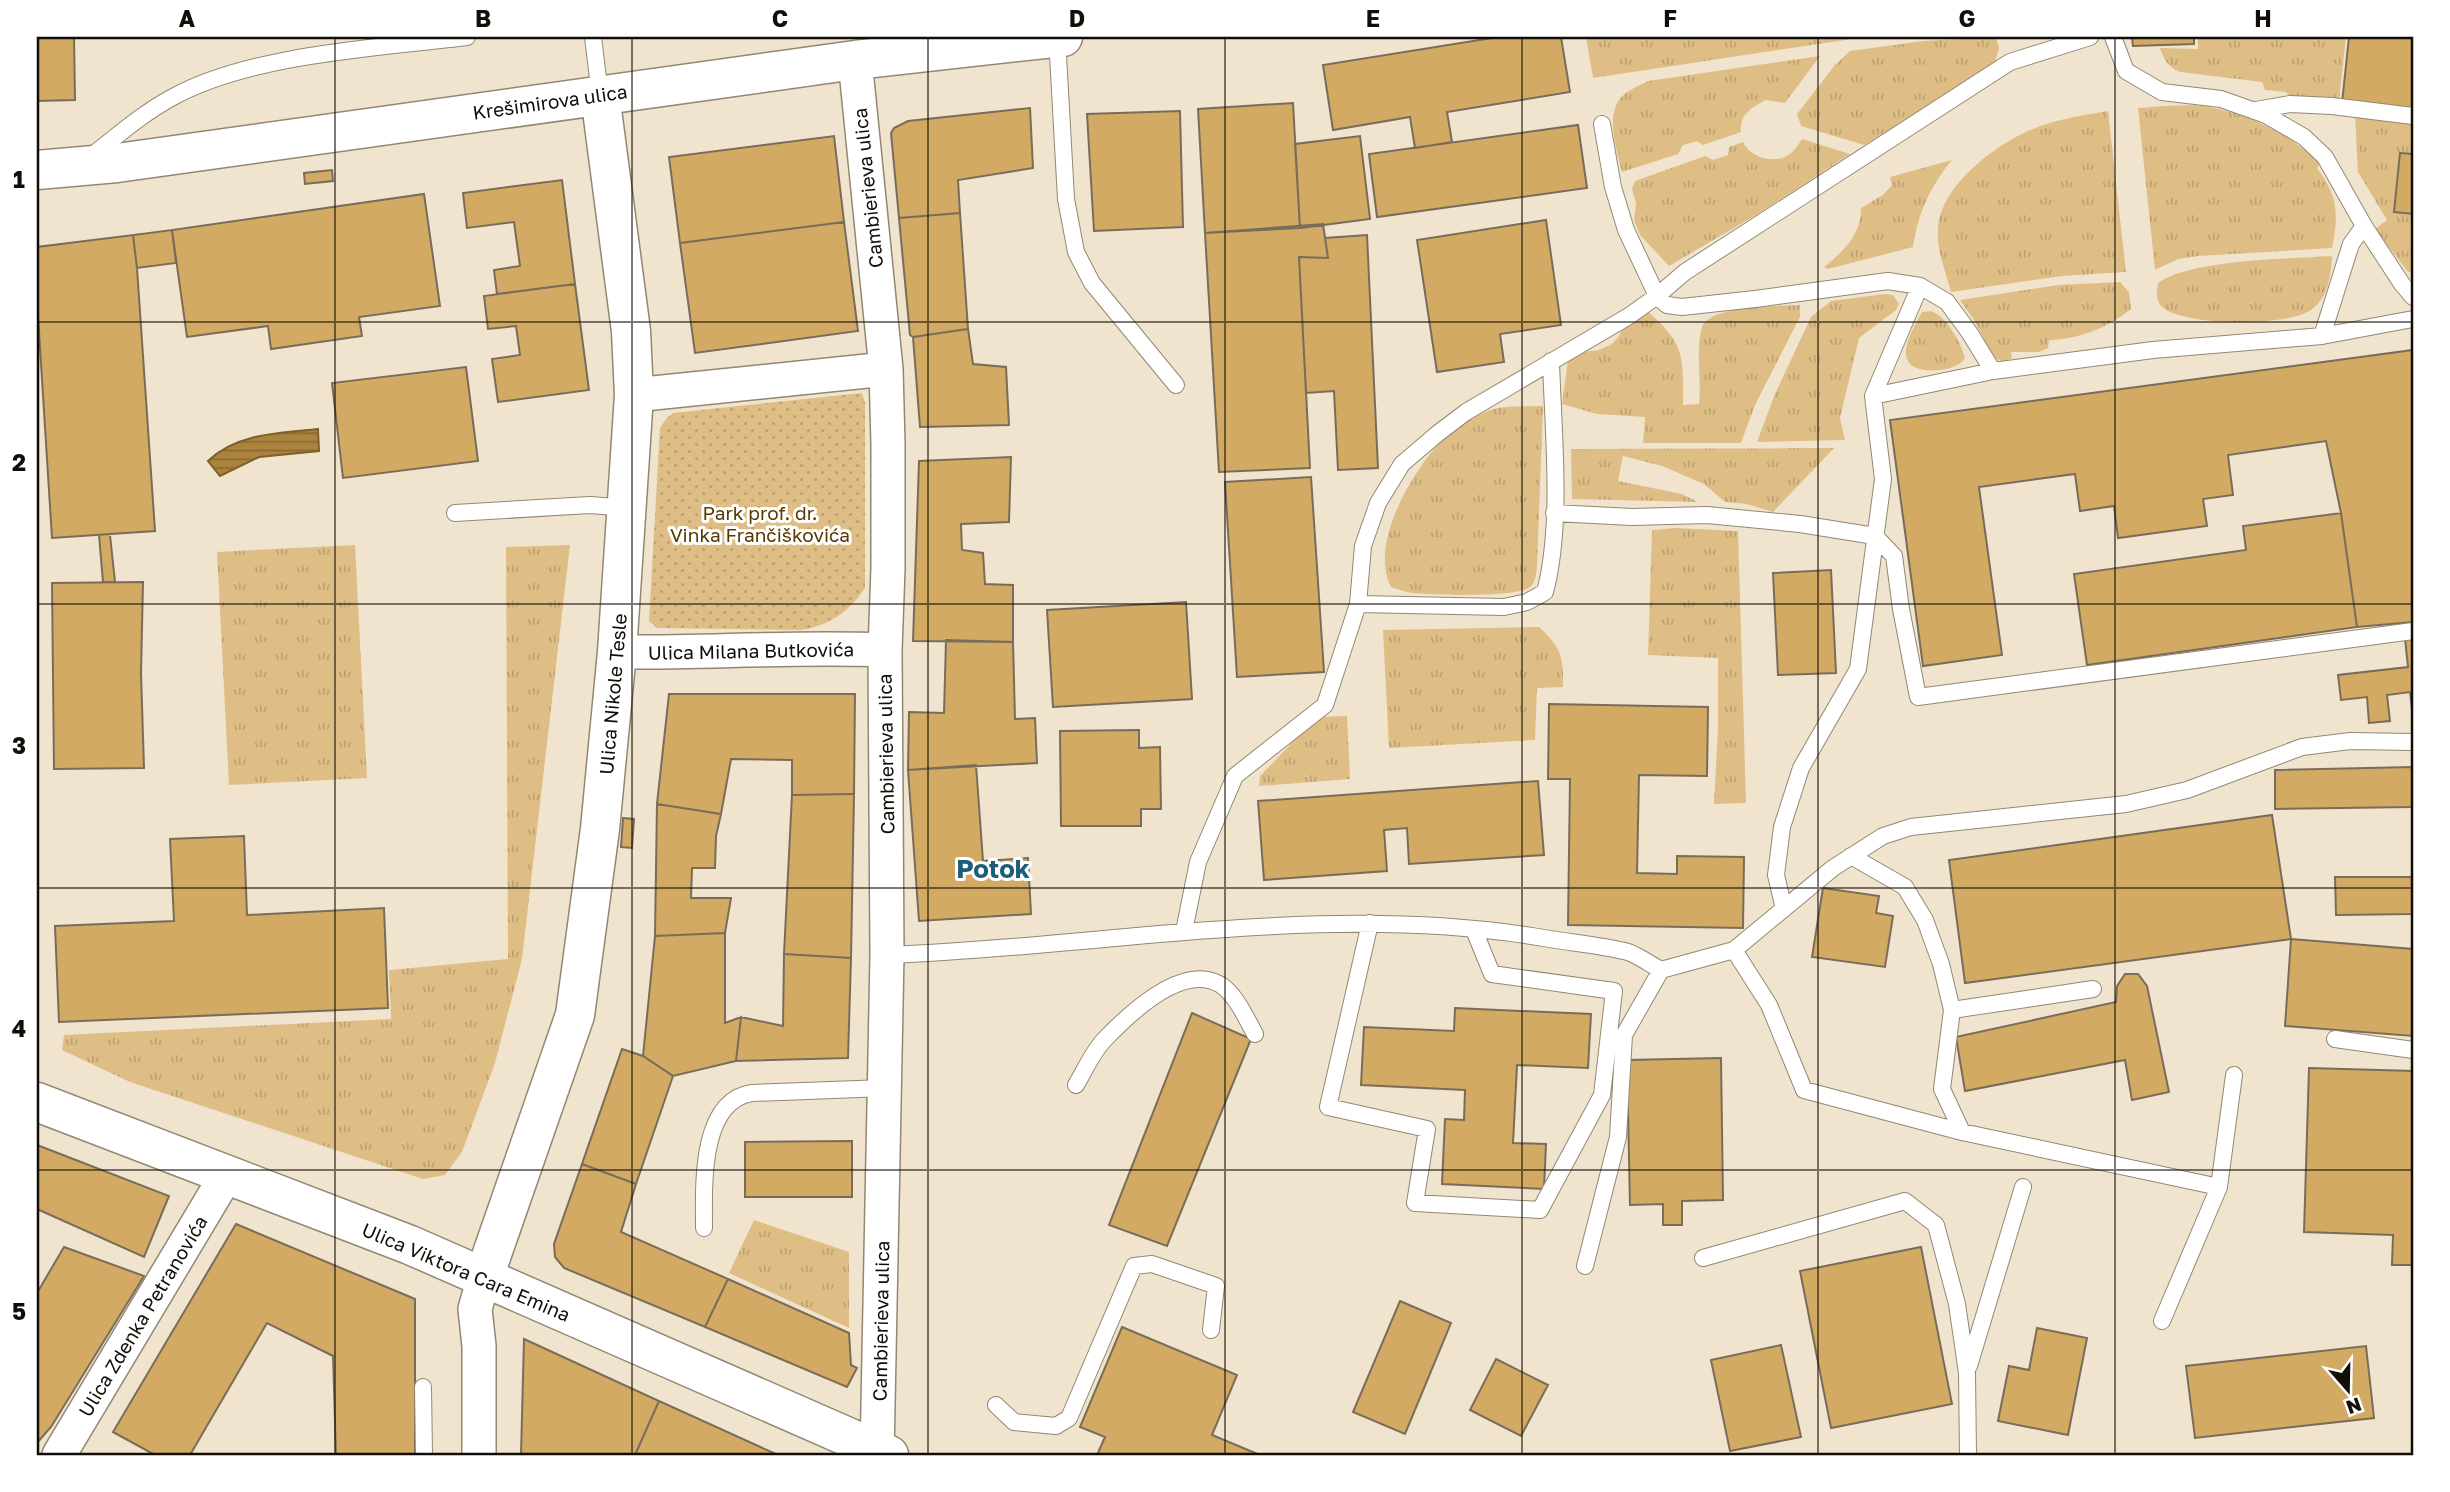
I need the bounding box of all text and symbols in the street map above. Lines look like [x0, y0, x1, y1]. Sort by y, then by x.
text: A [179, 4, 196, 32]
text: B [475, 4, 491, 32]
text: C [772, 4, 788, 32]
text: D [1069, 4, 1085, 32]
text: E [1366, 4, 1380, 32]
text: F [1663, 4, 1677, 32]
text: G [1959, 4, 1975, 32]
text: H [2254, 4, 2272, 32]
street label: Krešimirova ulica [471, 79, 629, 124]
street label: Cambierieva ulica [848, 107, 887, 269]
text: 1 [13, 165, 25, 193]
text: 2 [12, 448, 26, 476]
park label: Park prof. dr. Vinka Frančiškovića [670, 501, 850, 546]
street label: Ulica Nikole Tesle [594, 612, 631, 776]
street label: Ulica Milana Butkovića [648, 637, 854, 664]
street label: Cambierieva ulica [873, 673, 898, 835]
text: 3 [12, 731, 26, 759]
district label: Potok [956, 853, 1030, 884]
text: 4 [12, 1014, 26, 1042]
street label: Ulica Zdenka Petranovića [73, 1211, 212, 1421]
street label: Ulica Viktora Cara Emina [359, 1217, 574, 1326]
street label: Cambierieva ulica [868, 1240, 893, 1402]
text: 5 [12, 1297, 26, 1325]
north arrow [2314, 1356, 2384, 1426]
text: N [2343, 1393, 2365, 1420]

